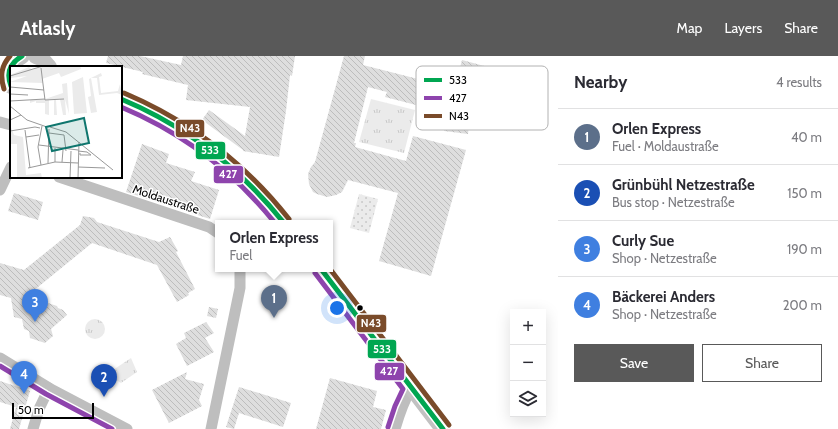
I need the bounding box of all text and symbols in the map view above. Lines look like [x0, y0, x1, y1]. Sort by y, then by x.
text: Atlasly [20, 17, 76, 40]
text: Map [677, 19, 702, 37]
text: Layers [724, 19, 762, 37]
text: Share [784, 19, 818, 37]
inset map [10, 66, 122, 178]
legend [416, 66, 548, 130]
text: Nearby [574, 72, 627, 92]
text: 533 [449, 73, 467, 87]
text: 4 results [776, 74, 822, 90]
text: 427 [449, 91, 467, 105]
text: N43 [449, 109, 469, 123]
line badge: N43 [175, 119, 205, 138]
text: Orlen Express [612, 120, 701, 138]
text: N43 [180, 121, 200, 135]
text: 1 [585, 129, 589, 145]
text: 40 m [791, 129, 822, 145]
text: Fuel · Moldaustraße [612, 138, 719, 154]
line badge: 533 [195, 141, 226, 160]
text: 533 [201, 143, 219, 157]
line badge: 427 [213, 165, 244, 184]
text: 427 [219, 167, 238, 181]
text: Grünbühl Netzestraße [612, 176, 755, 194]
street label: Moldaustraße [131, 181, 201, 217]
text: 2 [584, 185, 590, 201]
text: 150 m [787, 185, 822, 201]
text: Bus stop · Netzestraße [612, 194, 735, 210]
popup [215, 220, 333, 272]
text: Orlen Express [229, 229, 319, 247]
text: Curly Sue [612, 232, 674, 250]
text: 3 [583, 241, 591, 257]
text: 190 m [787, 241, 822, 257]
text: Fuel [229, 247, 252, 263]
text: Shop · Netzestraße [612, 250, 717, 266]
pin: 1 [261, 285, 287, 318]
text: Bäckerei Anders [612, 288, 715, 306]
pin: 3 [22, 289, 48, 322]
text: 4 [583, 297, 591, 313]
text: 200 m [783, 297, 822, 313]
your location [327, 298, 347, 318]
unlabelled marker [355, 303, 365, 313]
text: Shop · Netzestraße [612, 306, 717, 322]
map controls [510, 309, 546, 417]
button: + [510, 309, 546, 345]
line badge: N43 [356, 314, 387, 333]
text: N43 [361, 316, 381, 330]
line badge: 533 [367, 339, 397, 359]
text: 533 [373, 342, 391, 356]
button: Save [574, 344, 694, 382]
button: Share [702, 344, 822, 382]
button: − [510, 345, 546, 381]
pin: 4 [11, 361, 37, 394]
line badge: 427 [374, 362, 405, 381]
pin: 2 [91, 364, 117, 397]
text: 427 [380, 364, 399, 378]
button: layers [510, 381, 546, 417]
scale bar [12, 401, 94, 420]
text: 50 m [18, 403, 44, 417]

